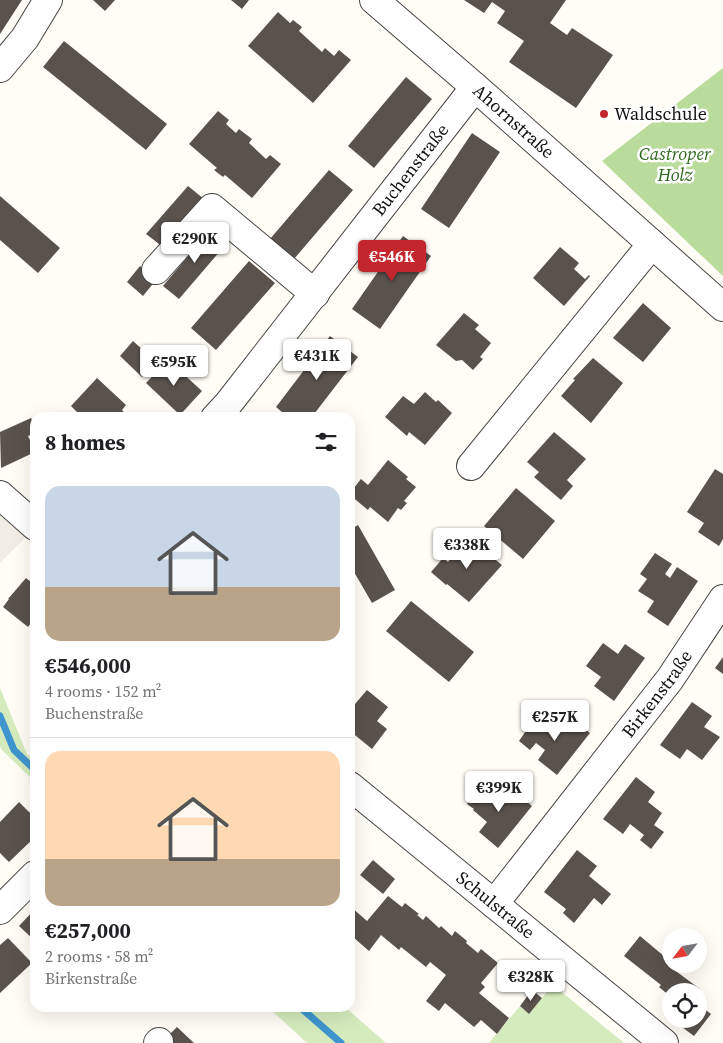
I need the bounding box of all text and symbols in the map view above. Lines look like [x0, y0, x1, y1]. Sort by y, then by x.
street label: Ahornstraße [468, 78, 560, 164]
place label: Waldschule [614, 101, 707, 126]
marker: Waldschule [598, 108, 610, 120]
street label: Buchenstraße [366, 118, 454, 221]
park label: Castroper Holz [639, 141, 712, 187]
pin: €290K [160, 222, 230, 264]
text: €290K [172, 227, 218, 249]
pin: €546K [357, 240, 427, 282]
text: €546K [369, 245, 415, 267]
pin: €431K [282, 338, 352, 381]
pin: €595K [139, 344, 209, 387]
text: €431K [294, 344, 340, 366]
text: €595K [151, 350, 197, 372]
text: 8 homes [45, 428, 125, 457]
icon: filters [312, 428, 340, 456]
icon: home [148, 518, 238, 608]
pin: €338K [432, 528, 502, 570]
text: €338K [444, 533, 490, 555]
street label: Birkenstraße [616, 645, 698, 743]
text: €546,000 [45, 651, 131, 680]
text: 4 rooms · 152 m² [45, 680, 161, 702]
pin: €257K [520, 700, 590, 742]
text: Buchenstraße [45, 702, 144, 724]
text: €257K [532, 705, 578, 727]
pin: €399K [464, 770, 534, 813]
text: €399K [476, 776, 522, 798]
icon: home [148, 784, 238, 874]
street label: Schulstraße [451, 865, 540, 944]
text: €257,000 [45, 916, 131, 945]
north arrow [662, 928, 708, 972]
map controls [662, 928, 707, 1028]
text: 2 rooms · 58 m² [45, 945, 153, 967]
pin: €328K [496, 960, 566, 1002]
text: €328K [508, 965, 554, 987]
text: Birkenstraße [45, 967, 137, 989]
button: locate [662, 983, 707, 1028]

